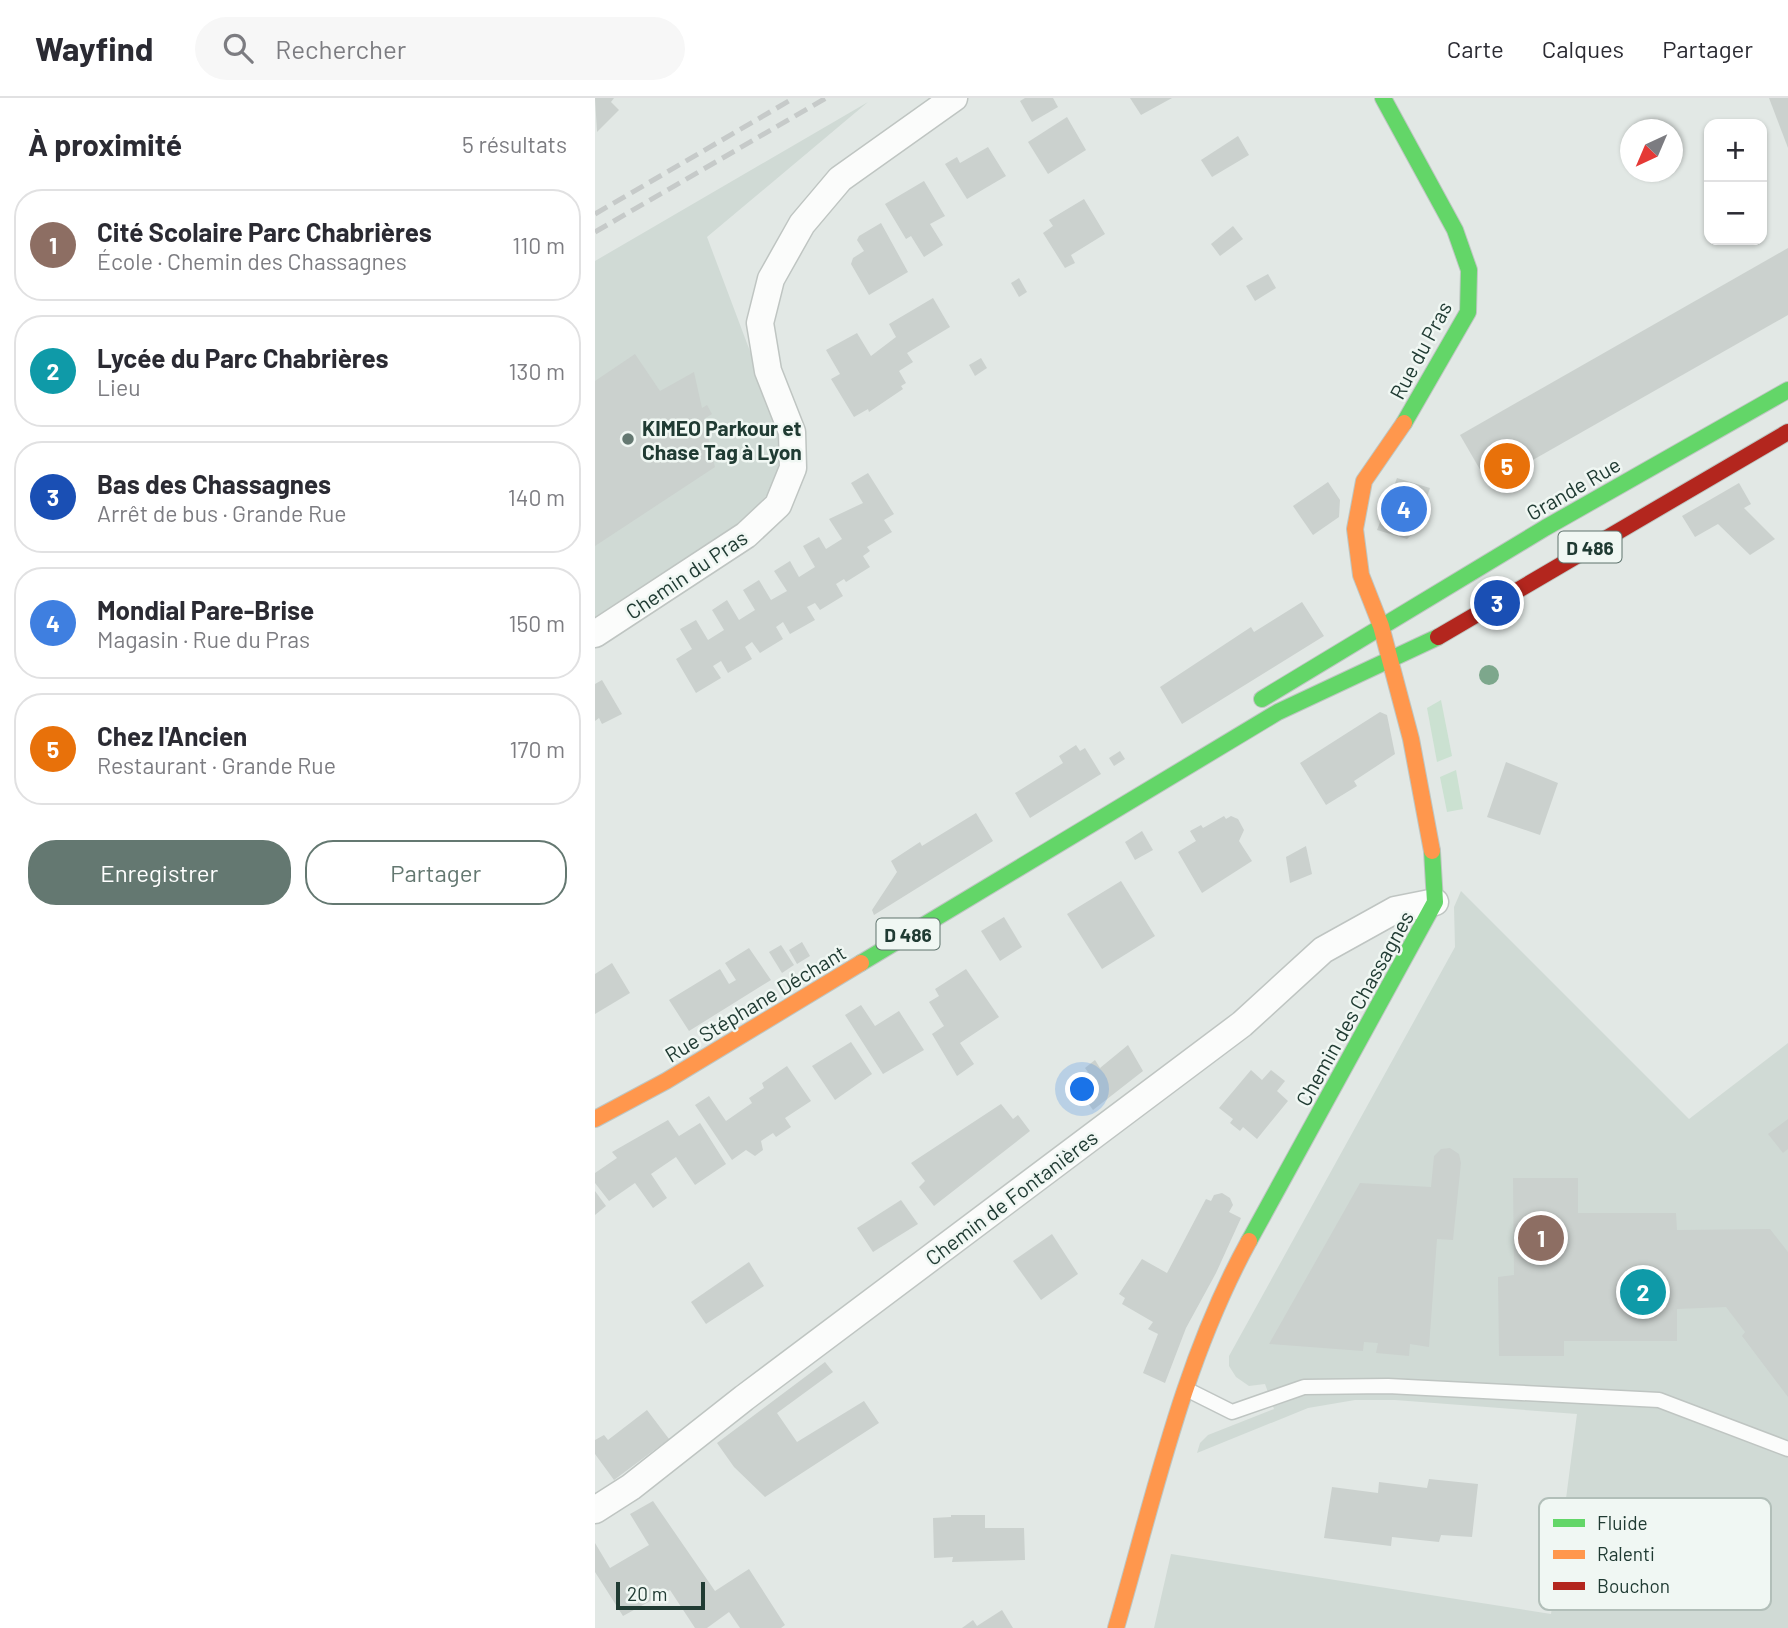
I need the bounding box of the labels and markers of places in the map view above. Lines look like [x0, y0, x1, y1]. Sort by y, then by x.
place label: KIMEO Parkour et Chase Tag à Lyon [642, 415, 802, 464]
marker: KIMEO Parkour et Chase Tag à Lyon [620, 431, 636, 447]
pin: 5 [1484, 440, 1530, 492]
pin: 4 [1381, 483, 1427, 535]
pin: 3 [1474, 577, 1520, 629]
pin: 1 [1518, 1212, 1564, 1264]
pin: 2 [1620, 1266, 1666, 1318]

